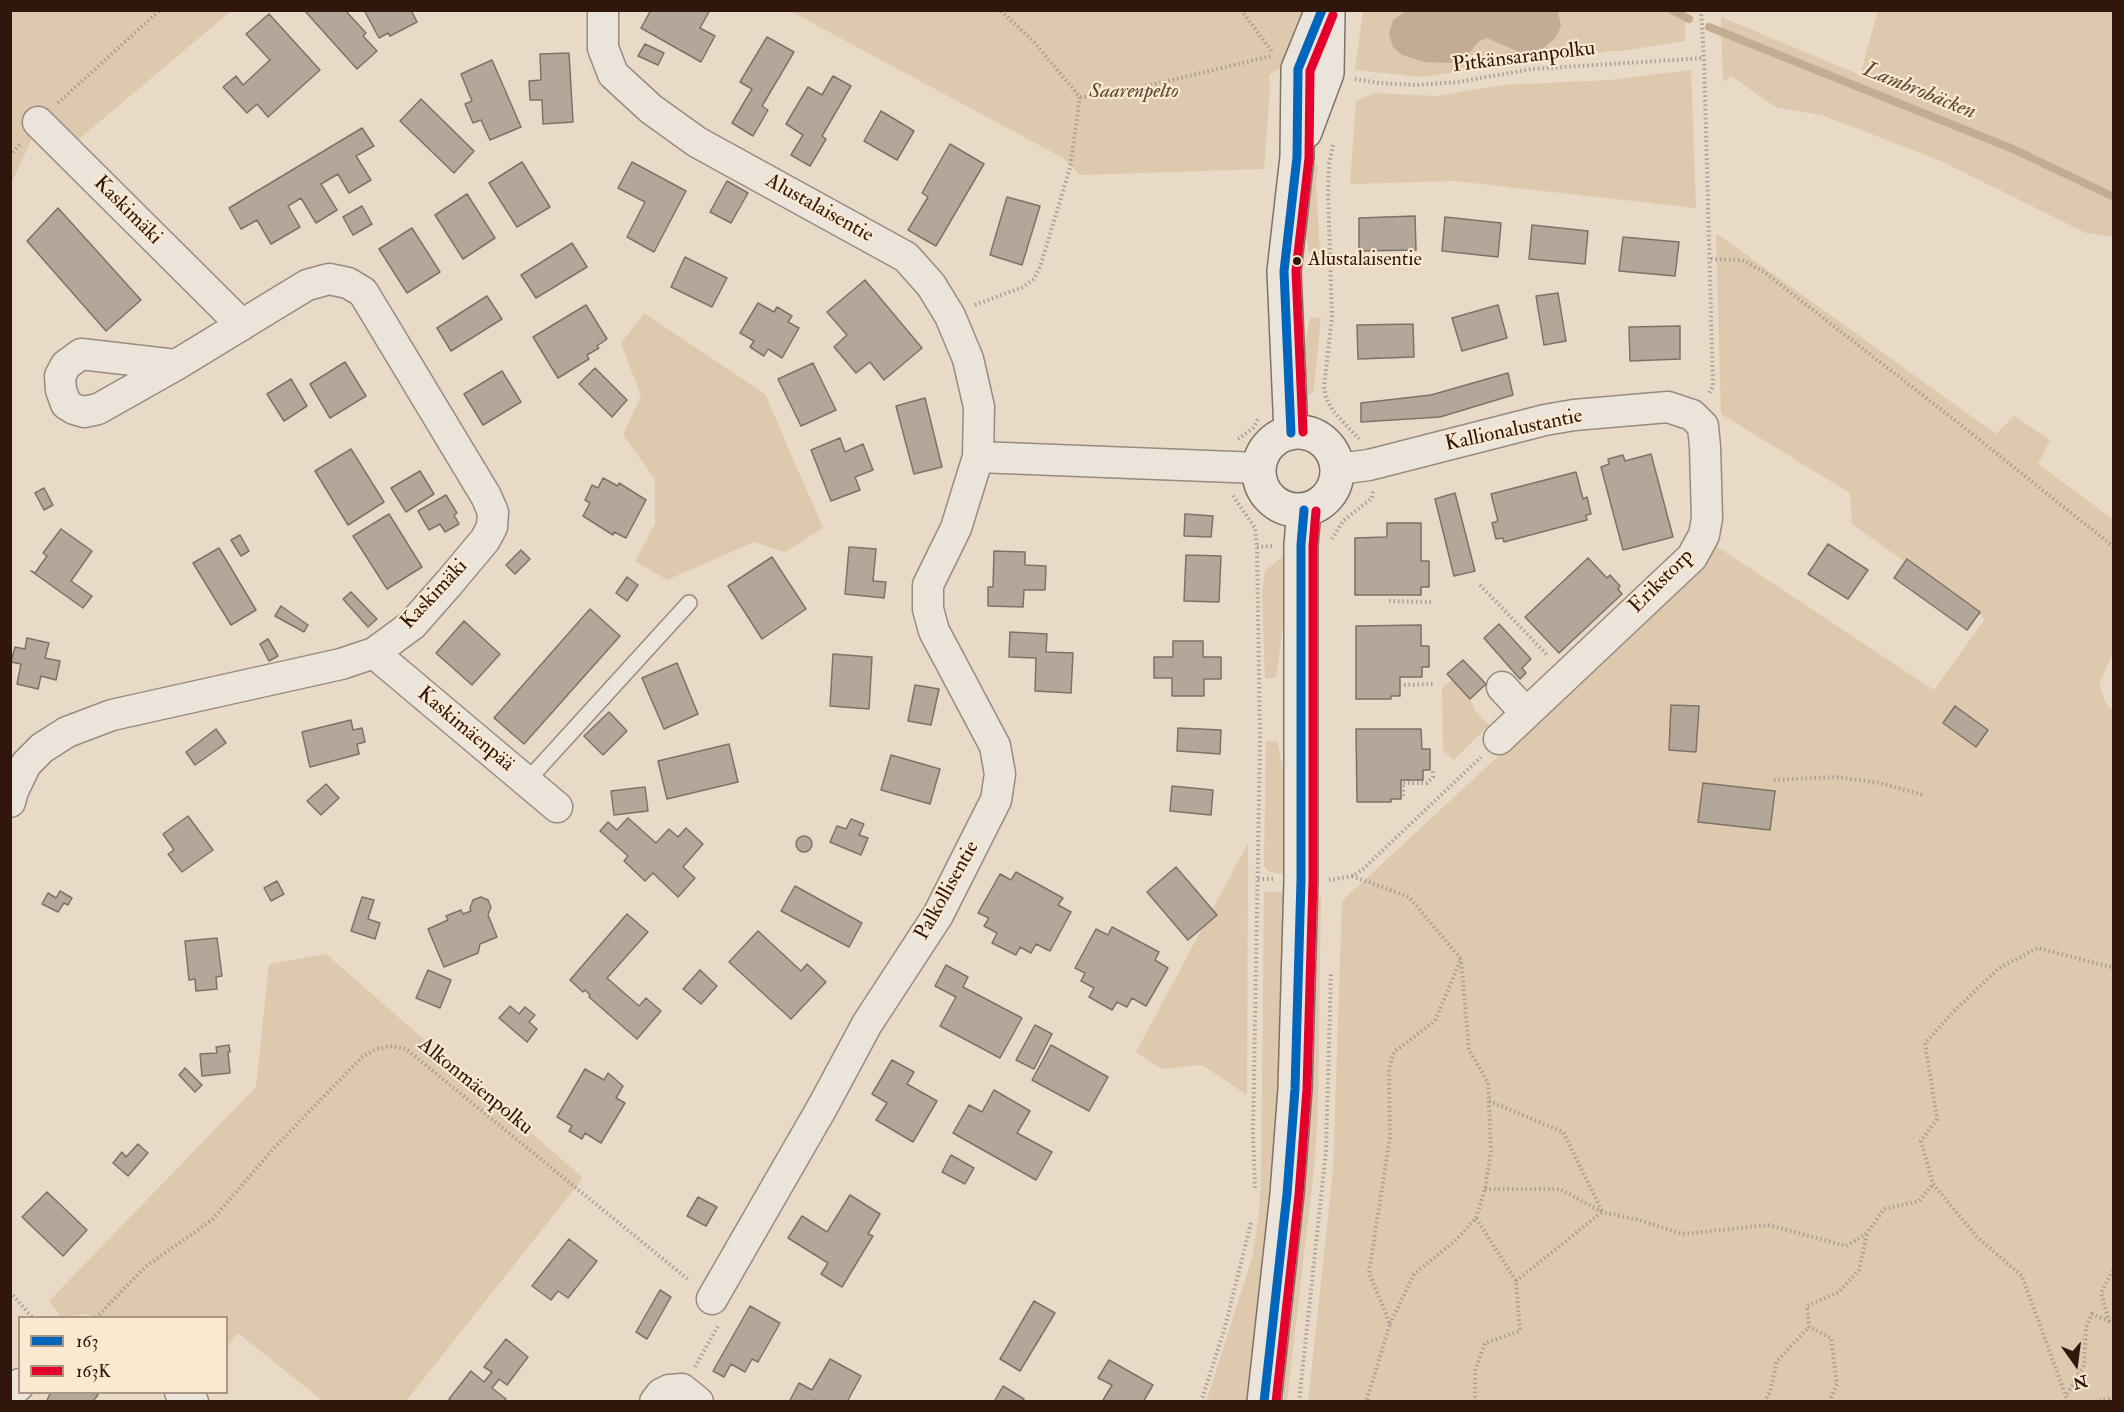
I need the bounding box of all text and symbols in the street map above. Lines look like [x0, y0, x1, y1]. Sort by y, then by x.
street label: Pitkänsaranpolku [1451, 37, 1597, 79]
water label: Lambrobäcken [1859, 57, 1979, 127]
park label: Saarenpelto [1089, 79, 1179, 105]
street label: Alustalaisentie [761, 169, 877, 249]
street label: Kaskimäki [87, 171, 167, 251]
place label: Alustalaisentie [1308, 249, 1422, 273]
marker: Alustalaisentie [1291, 255, 1303, 267]
street label: Kallionalustantie [1443, 404, 1585, 458]
street label: Erikstorp [1624, 544, 1700, 620]
street label: Kaskimäki [396, 555, 474, 635]
street label: Kaskimäenpää [412, 682, 518, 778]
street label: Palkollisentie [910, 837, 986, 945]
street label: Alkonmäenpolku [412, 1033, 538, 1141]
legend [18, 1316, 228, 1394]
text: 163 [76, 1330, 98, 1353]
north arrow [2046, 1334, 2106, 1394]
text: 163K [76, 1360, 111, 1383]
text: N [2071, 1370, 2090, 1393]

